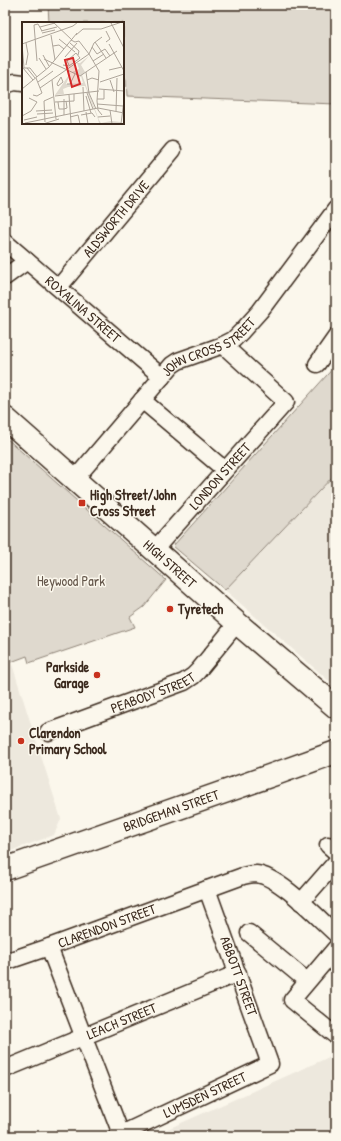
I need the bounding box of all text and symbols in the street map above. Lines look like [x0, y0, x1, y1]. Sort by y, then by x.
inset map [22, 22, 124, 124]
street label: ALDSWORTH DRIVE [78, 176, 153, 261]
street label: ROXALINA STREET [42, 271, 126, 347]
street label: JOHN CROSS STREET [157, 312, 259, 380]
street label: LONDON STREET [184, 438, 255, 513]
place label: High Street/John Cross Street [90, 485, 177, 520]
marker: High Street/John Cross Street [77, 498, 87, 508]
street label: HIGH STREET [140, 535, 201, 592]
park label: Heywood Park [37, 571, 105, 591]
place label: Tyretech [177, 599, 223, 620]
marker: Tyretech [165, 604, 175, 614]
place label: Parkside Garage [46, 657, 89, 694]
street label: PEABODY STREET [108, 667, 199, 717]
marker: Parkside Garage [92, 670, 102, 680]
place label: Clarendon Primary School [29, 723, 107, 760]
marker: Clarendon Primary School [16, 736, 26, 746]
street label: BRIDGEMAN STREET [120, 784, 222, 836]
street label: CLARENDON STREET [55, 899, 159, 952]
street label: ABBOTT STREET [216, 933, 263, 1019]
street label: LEACH STREET [83, 997, 160, 1043]
street label: LUMSDEN STREET [160, 1066, 250, 1122]

